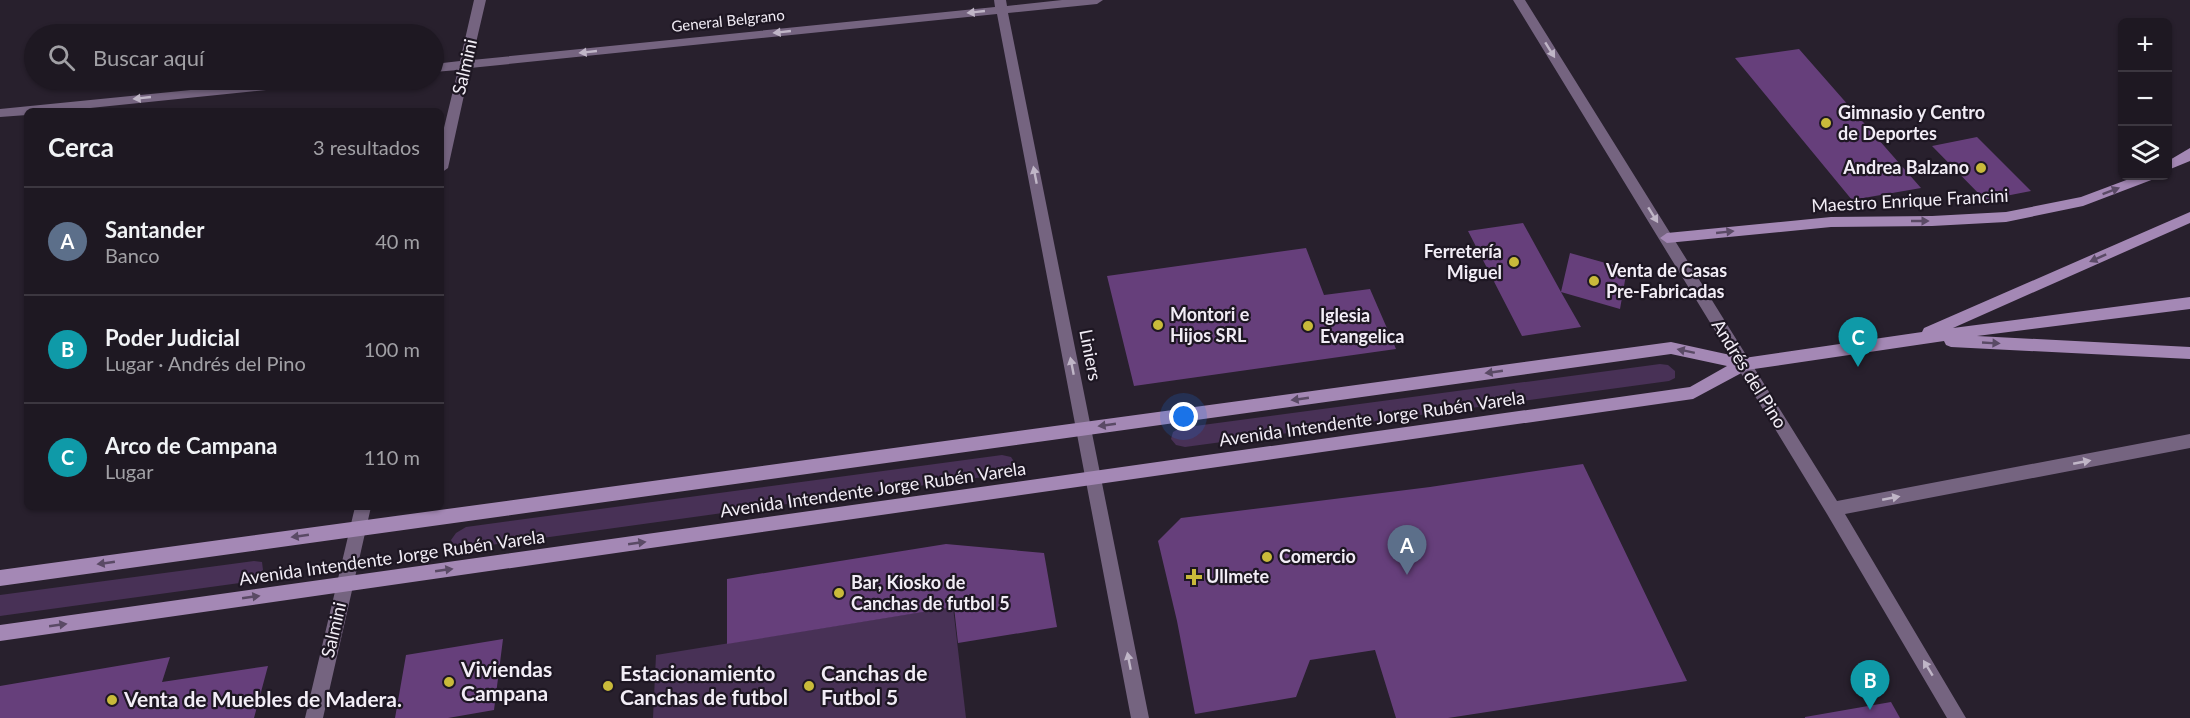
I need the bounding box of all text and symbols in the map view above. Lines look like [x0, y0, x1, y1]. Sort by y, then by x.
street label: General Belgrano [670, 5, 785, 35]
one-way arrow [967, 8, 986, 17]
map controls [2118, 18, 2172, 180]
button: + [2118, 18, 2172, 72]
search box [24, 24, 444, 90]
one-way arrow [773, 27, 792, 37]
street label: Salmini [447, 37, 481, 97]
icon: search [45, 41, 78, 74]
one-way arrow [1545, 42, 1556, 58]
text: Buscar aquí [93, 44, 204, 71]
one-way arrow [579, 47, 598, 57]
button: − [2118, 72, 2172, 126]
one-way arrow [132, 93, 151, 103]
place label: Gimnasio y Centro de Deportes [1838, 101, 1985, 144]
marker: Gimnasio y Centro de Deportes [1819, 116, 1833, 130]
button: layers [2118, 126, 2172, 180]
text: Cerca [48, 131, 114, 163]
text: 3 resultados [313, 135, 420, 159]
place label: Andrea Balzano [1842, 156, 1969, 178]
marker: Andrea Balzano [1974, 161, 1988, 175]
one-way arrow [1030, 165, 1039, 184]
street label: Maestro Enrique Francini [1811, 184, 2009, 216]
one-way arrow [2102, 185, 2120, 195]
one-way arrow [1648, 207, 1659, 223]
text: Santander [105, 216, 205, 243]
one-way arrow [1910, 216, 1929, 226]
one-way arrow [1716, 227, 1735, 237]
text: A [61, 229, 74, 253]
text: 40 m [375, 229, 420, 253]
place label: Ferretería Miguel [1424, 240, 1502, 283]
text: Banco [105, 243, 160, 267]
one-way arrow [2089, 253, 2107, 263]
marker: Ferretería Miguel [1507, 255, 1521, 269]
place label: Venta de Casas Pre-Fabricadas [1605, 259, 1727, 302]
marker: Venta de Casas Pre-Fabricadas [1587, 274, 1601, 288]
place label: Montori e Hijos SRL [1170, 303, 1250, 346]
place label: Iglesia Evangelica [1320, 304, 1404, 347]
street label: Andrés del Pino [1708, 315, 1792, 432]
marker: Montori e Hijos SRL [1151, 318, 1165, 332]
pin: C [1838, 318, 1878, 367]
marker: Iglesia Evangelica [1301, 319, 1315, 333]
text: Poder Judicial [105, 324, 240, 351]
street label: Liniers [1075, 327, 1107, 382]
text: B [61, 337, 74, 361]
text: 100 m [364, 337, 420, 361]
one-way arrow [1982, 339, 2001, 348]
one-way arrow [1677, 346, 1696, 355]
text: Lugar · Andrés del Pino [105, 351, 306, 375]
one-way arrow [1067, 356, 1076, 375]
one-way arrow [1484, 368, 1503, 377]
street label: Avenida Intendente Jorge Rubén Varela [1217, 386, 1526, 450]
one-way arrow [1291, 394, 1310, 403]
your location [1169, 402, 1198, 431]
one-way arrow [1098, 421, 1117, 430]
text: Arco de Campana [105, 432, 278, 459]
text: C [61, 445, 74, 469]
text: 110 m [364, 445, 420, 469]
street label: Avenida Intendente Jorge Rubén Varela [718, 457, 1027, 521]
one-way arrow [2073, 457, 2092, 466]
text: Lugar [105, 459, 153, 483]
one-way arrow [1882, 493, 1901, 502]
street label: Avenida Intendente Jorge Rubén Varela [237, 525, 546, 589]
pin: A [1388, 526, 1426, 575]
one-way arrow [290, 532, 309, 541]
one-way arrow [628, 538, 647, 547]
place label: Comercio [1279, 545, 1356, 567]
marker: Comercio [1260, 550, 1274, 564]
one-way arrow [97, 558, 116, 568]
one-way arrow [435, 565, 454, 575]
place label: Ullmete [1206, 565, 1269, 587]
marker: Ullmete [1187, 570, 1201, 584]
place label: Bar, Kiosko de Canchas de futbol 5 [851, 571, 1010, 614]
marker: Bar, Kiosko de Canchas de futbol 5 [832, 586, 846, 600]
one-way arrow [242, 593, 261, 602]
street label: Salmini [316, 600, 350, 660]
one-way arrow [49, 620, 68, 629]
one-way arrow [1124, 651, 1133, 670]
place label: Viviendas Campana [460, 656, 552, 705]
place label: Estacionamiento Canchas de futbol [620, 660, 788, 709]
place label: Canchas de Futbol 5 [821, 660, 927, 709]
pin: B [1850, 660, 1890, 710]
one-way arrow [1922, 660, 1933, 676]
marker: Viviendas Campana [442, 675, 456, 689]
marker: Estacionamiento Canchas de futbol [601, 679, 615, 693]
marker: Canchas de Futbol 5 [802, 679, 816, 693]
place label: Venta de Muebles de Madera. [123, 686, 402, 711]
marker: Venta de Muebles de Madera. [105, 693, 119, 707]

